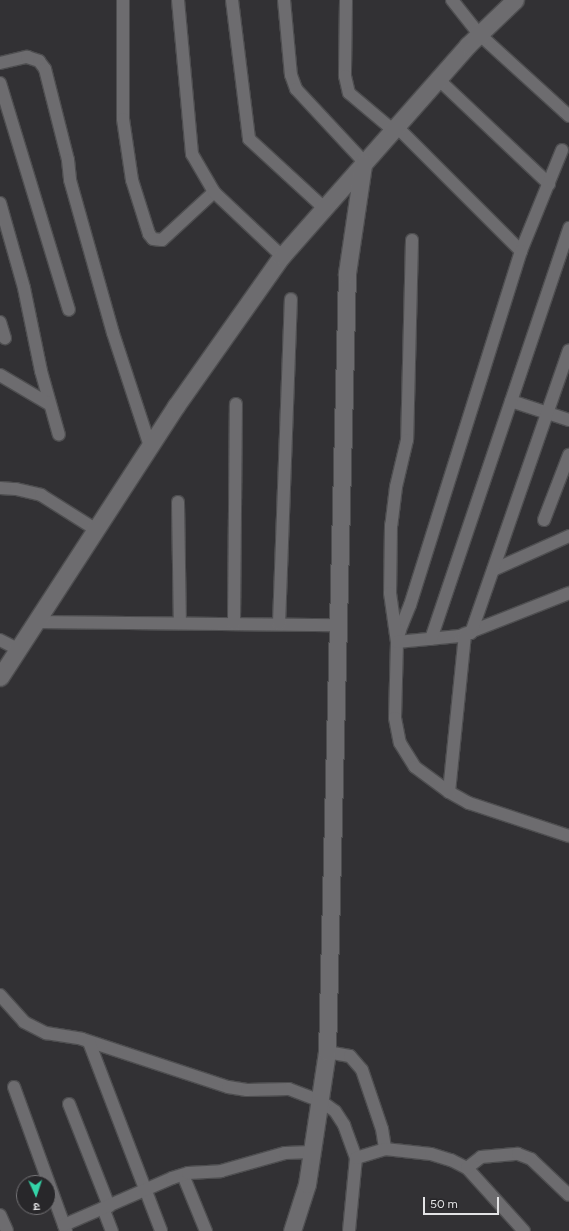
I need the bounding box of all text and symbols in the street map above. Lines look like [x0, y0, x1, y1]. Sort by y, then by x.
north arrow [16, 1175, 56, 1215]
scale bar [425, 1189, 501, 1215]
text: 50 m [430, 1197, 458, 1211]
text: उ [33, 1200, 40, 1213]

